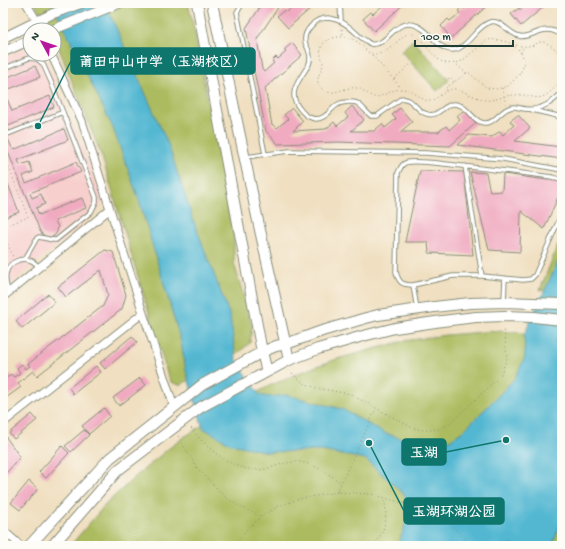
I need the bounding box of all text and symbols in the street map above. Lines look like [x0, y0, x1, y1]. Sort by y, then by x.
north arrow [22, 22, 62, 62]
scale bar [415, 22, 513, 48]
text: N [29, 30, 43, 43]
text: 100 m [420, 31, 451, 45]
callout: 莆田中山中学（玉湖校区） [71, 48, 255, 74]
text: 莆田中山中学（玉湖校区） [79, 55, 247, 72]
callout: 玉湖 [402, 439, 446, 465]
text: 玉湖 [410, 446, 438, 463]
callout: 玉湖环湖公园 [404, 498, 504, 524]
text: 玉湖环湖公园 [412, 504, 496, 522]

